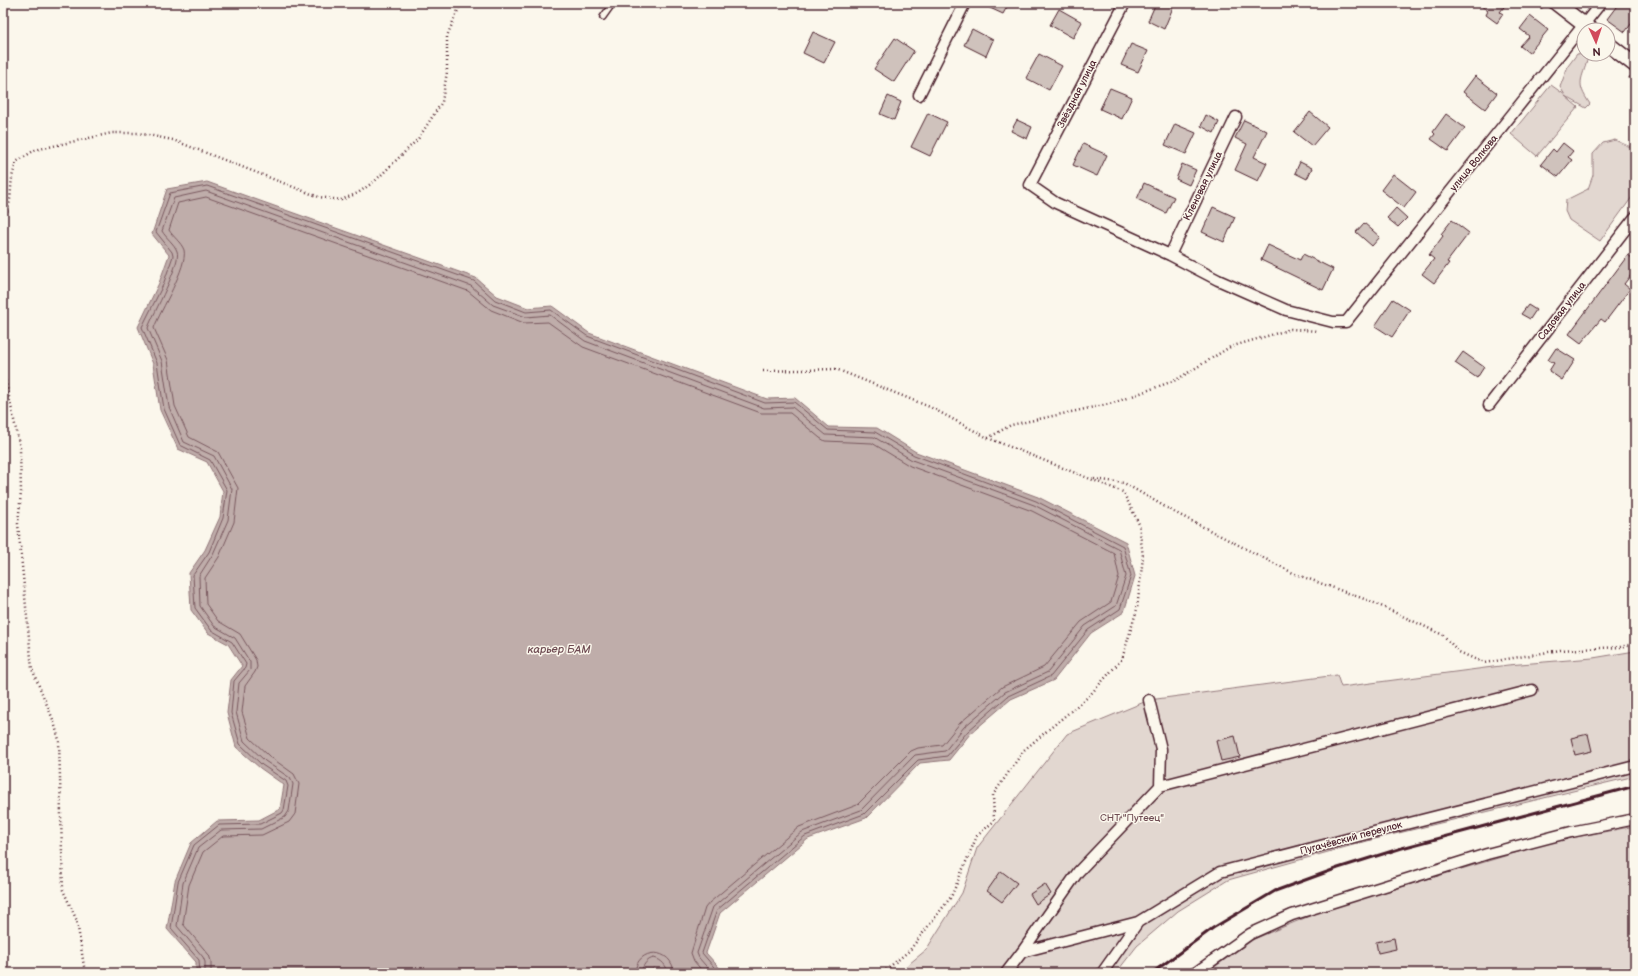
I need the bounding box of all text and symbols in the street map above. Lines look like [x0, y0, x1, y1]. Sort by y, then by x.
north arrow [1576, 22, 1616, 62]
text: N [1592, 45, 1601, 58]
street label: Звёздная улица [1055, 58, 1099, 130]
street label: улица Волкова [1448, 132, 1500, 194]
street label: Кленовая улица [1181, 149, 1225, 223]
street label: Садовая улица [1535, 279, 1589, 343]
water label: карьер БАМ [528, 643, 591, 656]
park label: СНТ "Путеец" [1100, 812, 1164, 824]
street label: Пугачёвский переулок [1299, 818, 1404, 857]

